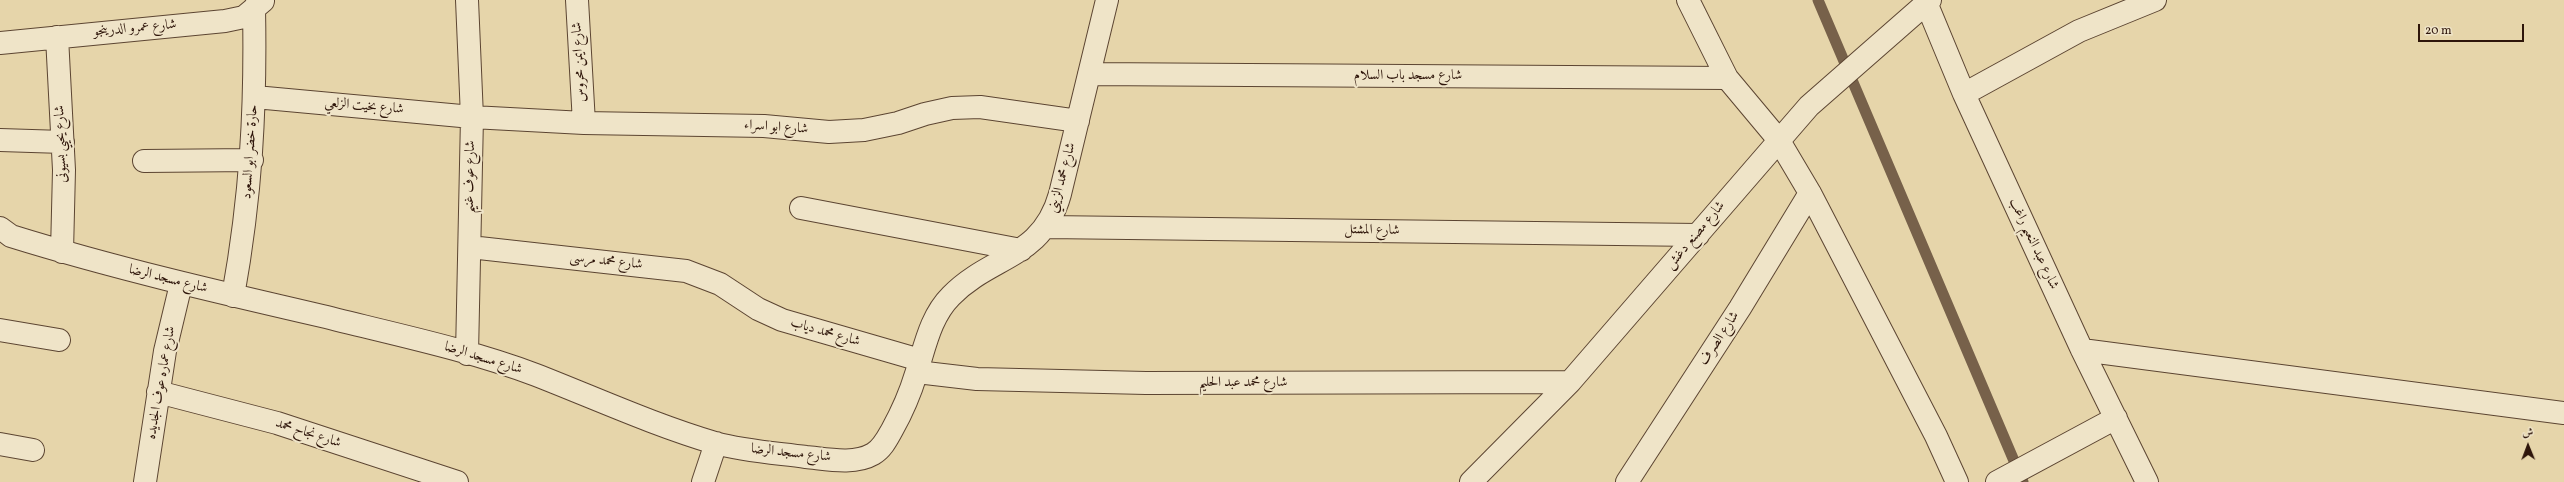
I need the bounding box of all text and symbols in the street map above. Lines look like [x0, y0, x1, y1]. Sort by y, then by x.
scale bar [2420, 16, 2526, 42]
street label: شارع عمرو الدرينجو [93, 17, 177, 41]
street label: شارع ايمن محروس [570, 21, 590, 103]
text: 20 m [2425, 23, 2452, 39]
street label: شارع مسجد باب السلام [1354, 68, 1462, 84]
street label: شارع بخيت الزلعي [324, 95, 404, 119]
street label: حارة خضر ابو السعود [239, 104, 263, 200]
street label: شارع يحيي بسيونى [52, 105, 72, 183]
street label: شارع ابو اسراء [743, 117, 809, 139]
street label: شارع عوف غنيم [462, 140, 480, 214]
street label: شارع محمد الزيني [1046, 141, 1080, 215]
street label: شارع عبد النعيم راغب [2004, 196, 2062, 292]
street label: شارع مصنع دغش [1663, 198, 1729, 274]
street label: شارع المشتل [1344, 222, 1400, 240]
street label: شارع محمد مرسى [569, 250, 643, 274]
street label: شارع مسجد الرضا [127, 262, 209, 298]
street label: شارع الصرف [1696, 309, 1744, 369]
street label: شارع محمد دياب [788, 315, 862, 351]
street label: شارع عماره عوف الجديده [144, 325, 180, 441]
street label: شارع مسجد الرضا [442, 339, 524, 379]
street label: شارع محمد عبد الحليم [1199, 375, 1287, 391]
street label: شارع نجاح محمد [273, 415, 343, 453]
north arrow [2508, 426, 2548, 466]
text: ش [2522, 426, 2533, 441]
street label: شارع مسجد الرضا [750, 441, 832, 467]

